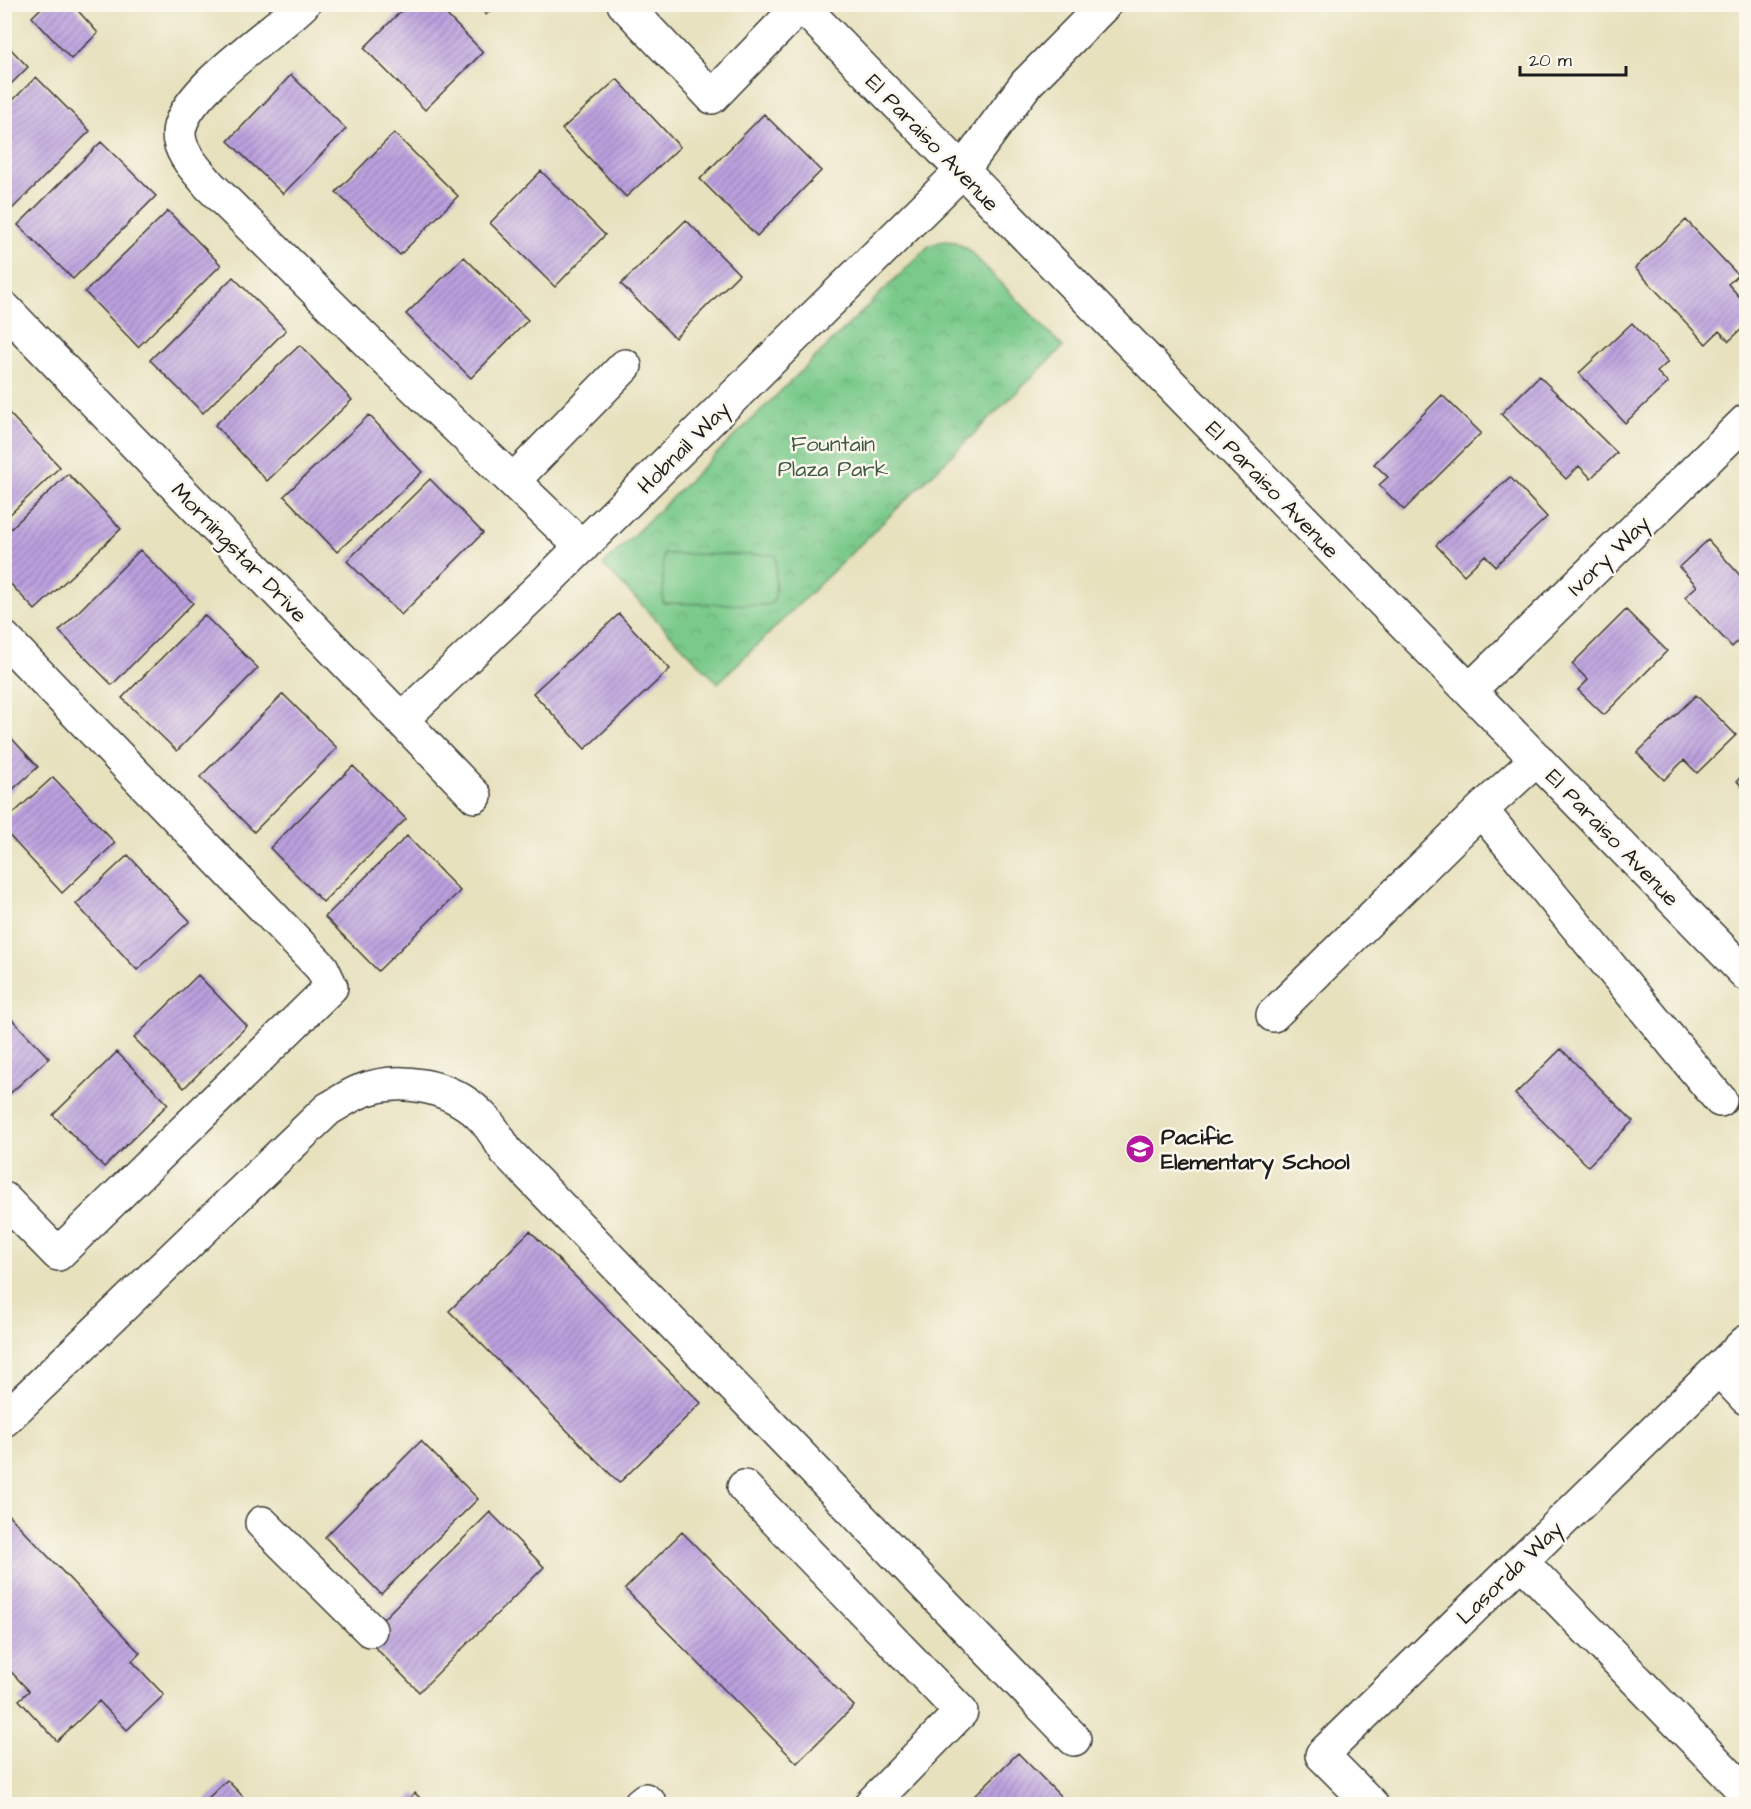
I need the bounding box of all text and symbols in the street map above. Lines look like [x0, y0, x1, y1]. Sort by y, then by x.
scale bar [1520, 39, 1626, 77]
text: 20 m [1529, 48, 1572, 73]
street label: El Paraiso Avenue [858, 67, 1006, 219]
street label: Hobnail Way [631, 395, 738, 502]
street label: El Paraiso Avenue [1198, 414, 1346, 566]
park label: Fountain Plaza Park [778, 429, 889, 485]
street label: Morningstar Drive [163, 476, 314, 631]
street label: Ivory Way [1561, 509, 1658, 604]
street label: El Paraiso Avenue [1538, 762, 1686, 914]
place label: Pacific Elementary School [1161, 1122, 1350, 1180]
school or university icon: Pacific Elementary School [1124, 1133, 1156, 1165]
street label: Lasorda Way [1450, 1514, 1571, 1633]

